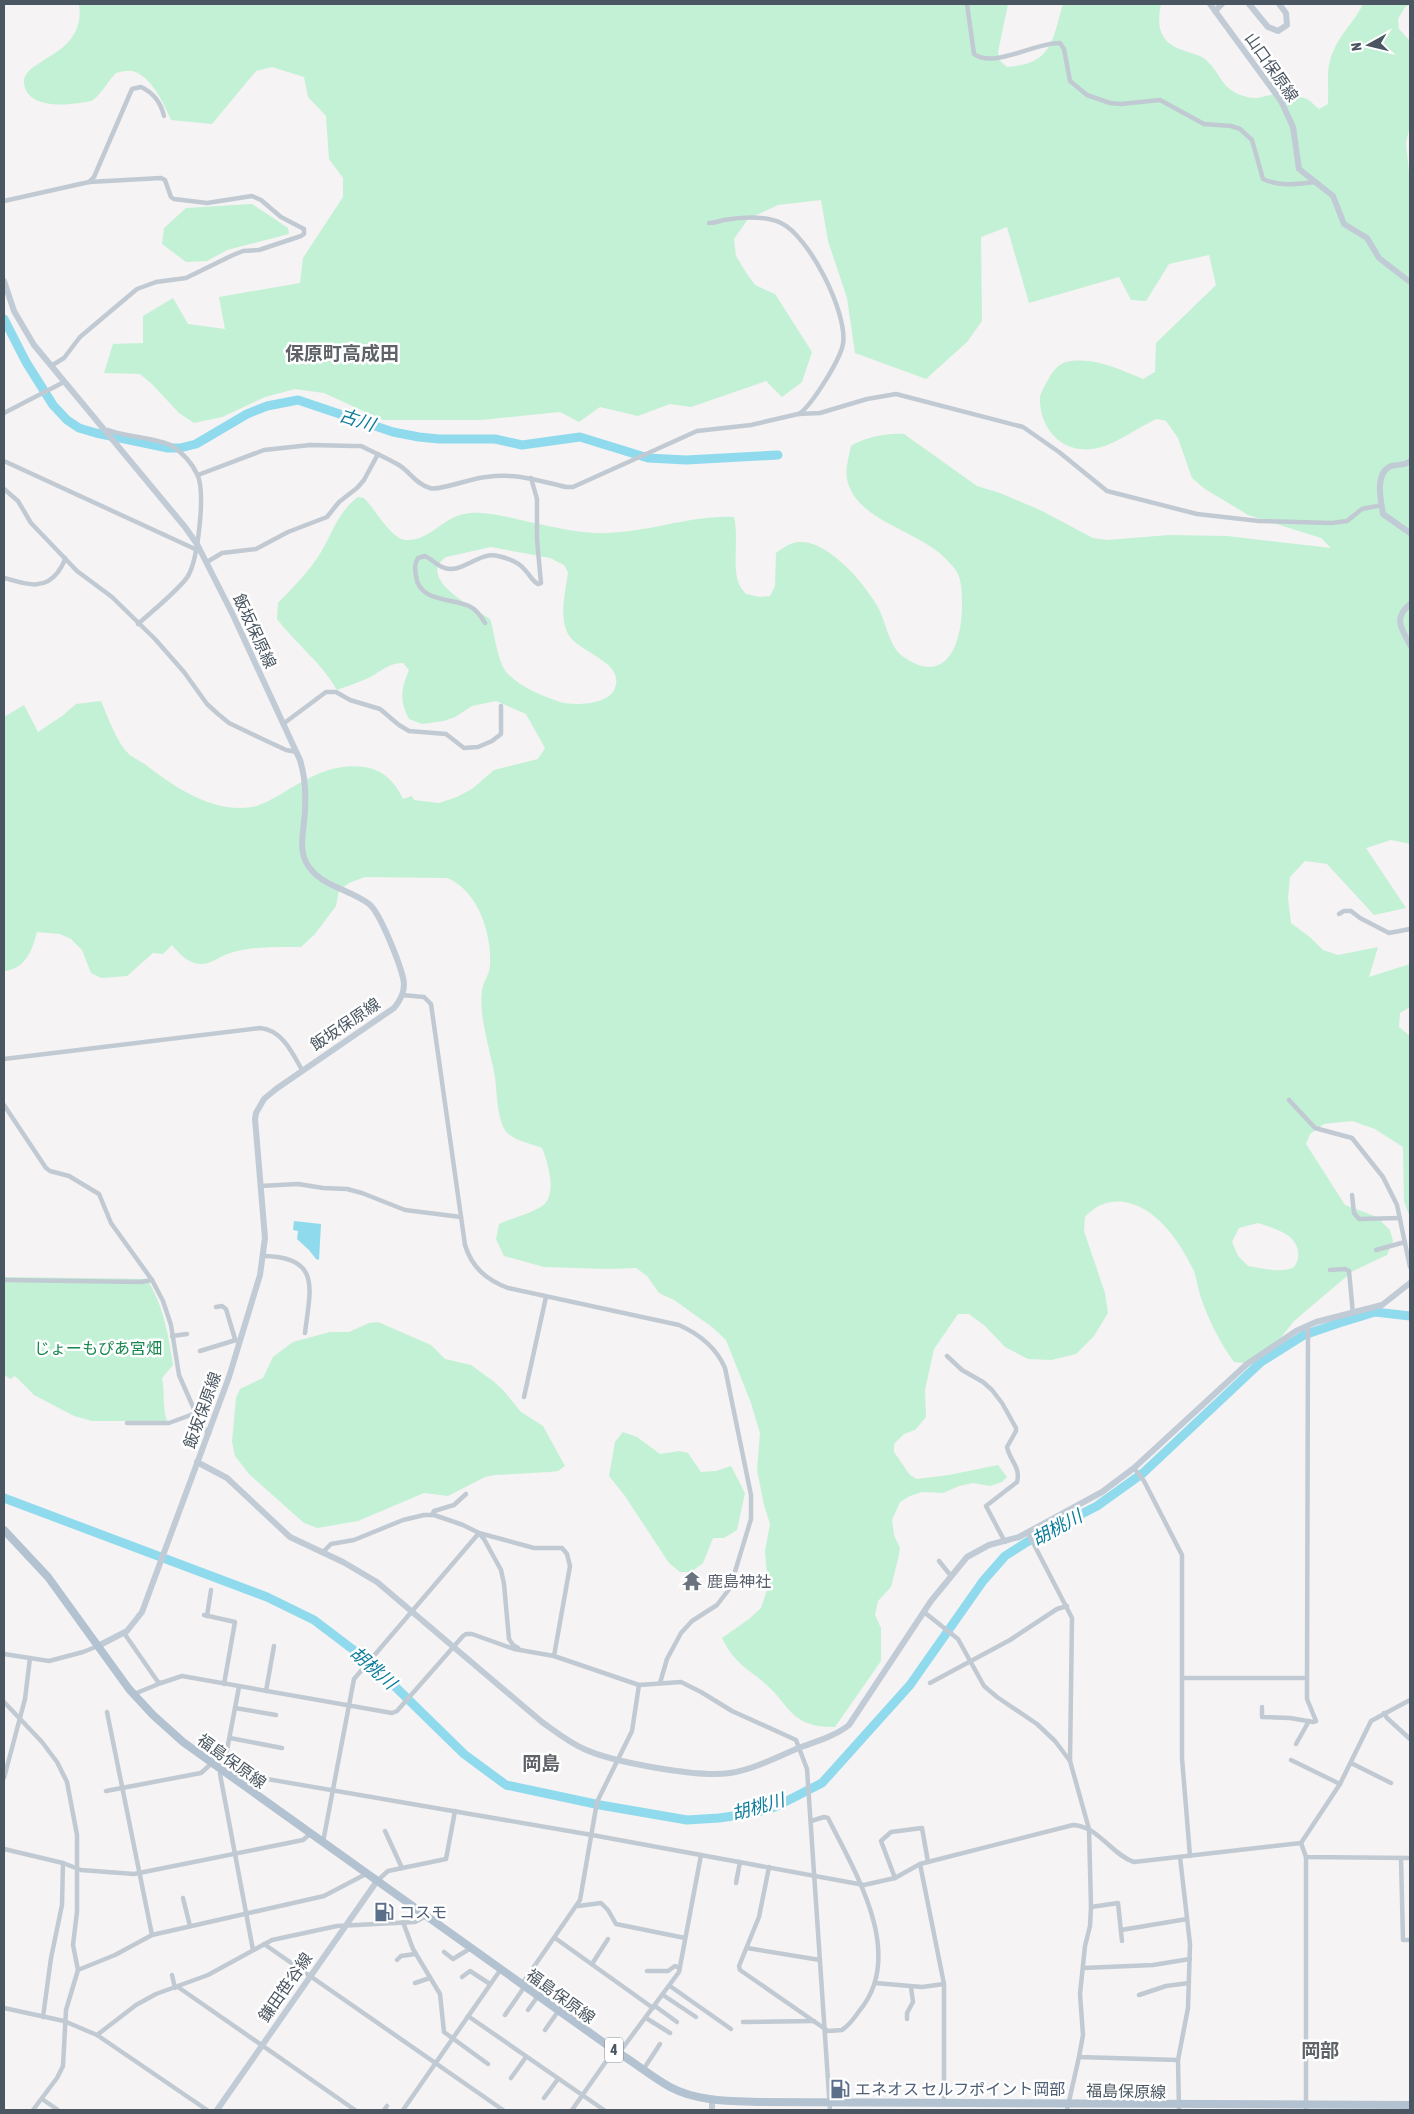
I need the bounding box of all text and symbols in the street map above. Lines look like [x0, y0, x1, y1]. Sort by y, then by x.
north arrow [1344, 20, 1394, 70]
street label: 山口保原線 [1242, 29, 1302, 105]
text: N [1348, 42, 1365, 52]
district label: 保原町高成田 [285, 342, 399, 364]
water label: 古川 [337, 404, 379, 436]
street label: 飯坂保原線 [230, 591, 280, 671]
street label: 飯坂保原線 [307, 994, 383, 1054]
park label: じょーもぴあ宮畑 [34, 1339, 162, 1357]
street label: 飯坂保原線 [180, 1369, 224, 1451]
water label: 胡桃川 [1028, 1504, 1087, 1550]
temple icon: 鹿島神社 [681, 1570, 703, 1592]
place label: 鹿島神社 [707, 1572, 771, 1590]
water label: 胡桃川 [346, 1642, 402, 1695]
street label: 福島保原線 [194, 1730, 270, 1792]
district label: 岡島 [522, 1752, 560, 1774]
water label: 胡桃川 [729, 1788, 789, 1824]
fuel station icon: コスモ [373, 1901, 395, 1923]
place label: コスモ [399, 1903, 447, 1921]
street label: 鎌田笹谷線 [255, 1949, 315, 2025]
street label: 福島保原線 [523, 1965, 599, 2027]
road number: 4 [605, 2038, 623, 2062]
district label: 岡部 [1301, 2039, 1339, 2061]
fuel station icon: エネオス セルフポイント岡部 [829, 2078, 851, 2100]
place label: エネオス セルフポイント岡部 [855, 2080, 1065, 2098]
street label: 福島保原線 [1086, 2081, 1166, 2101]

